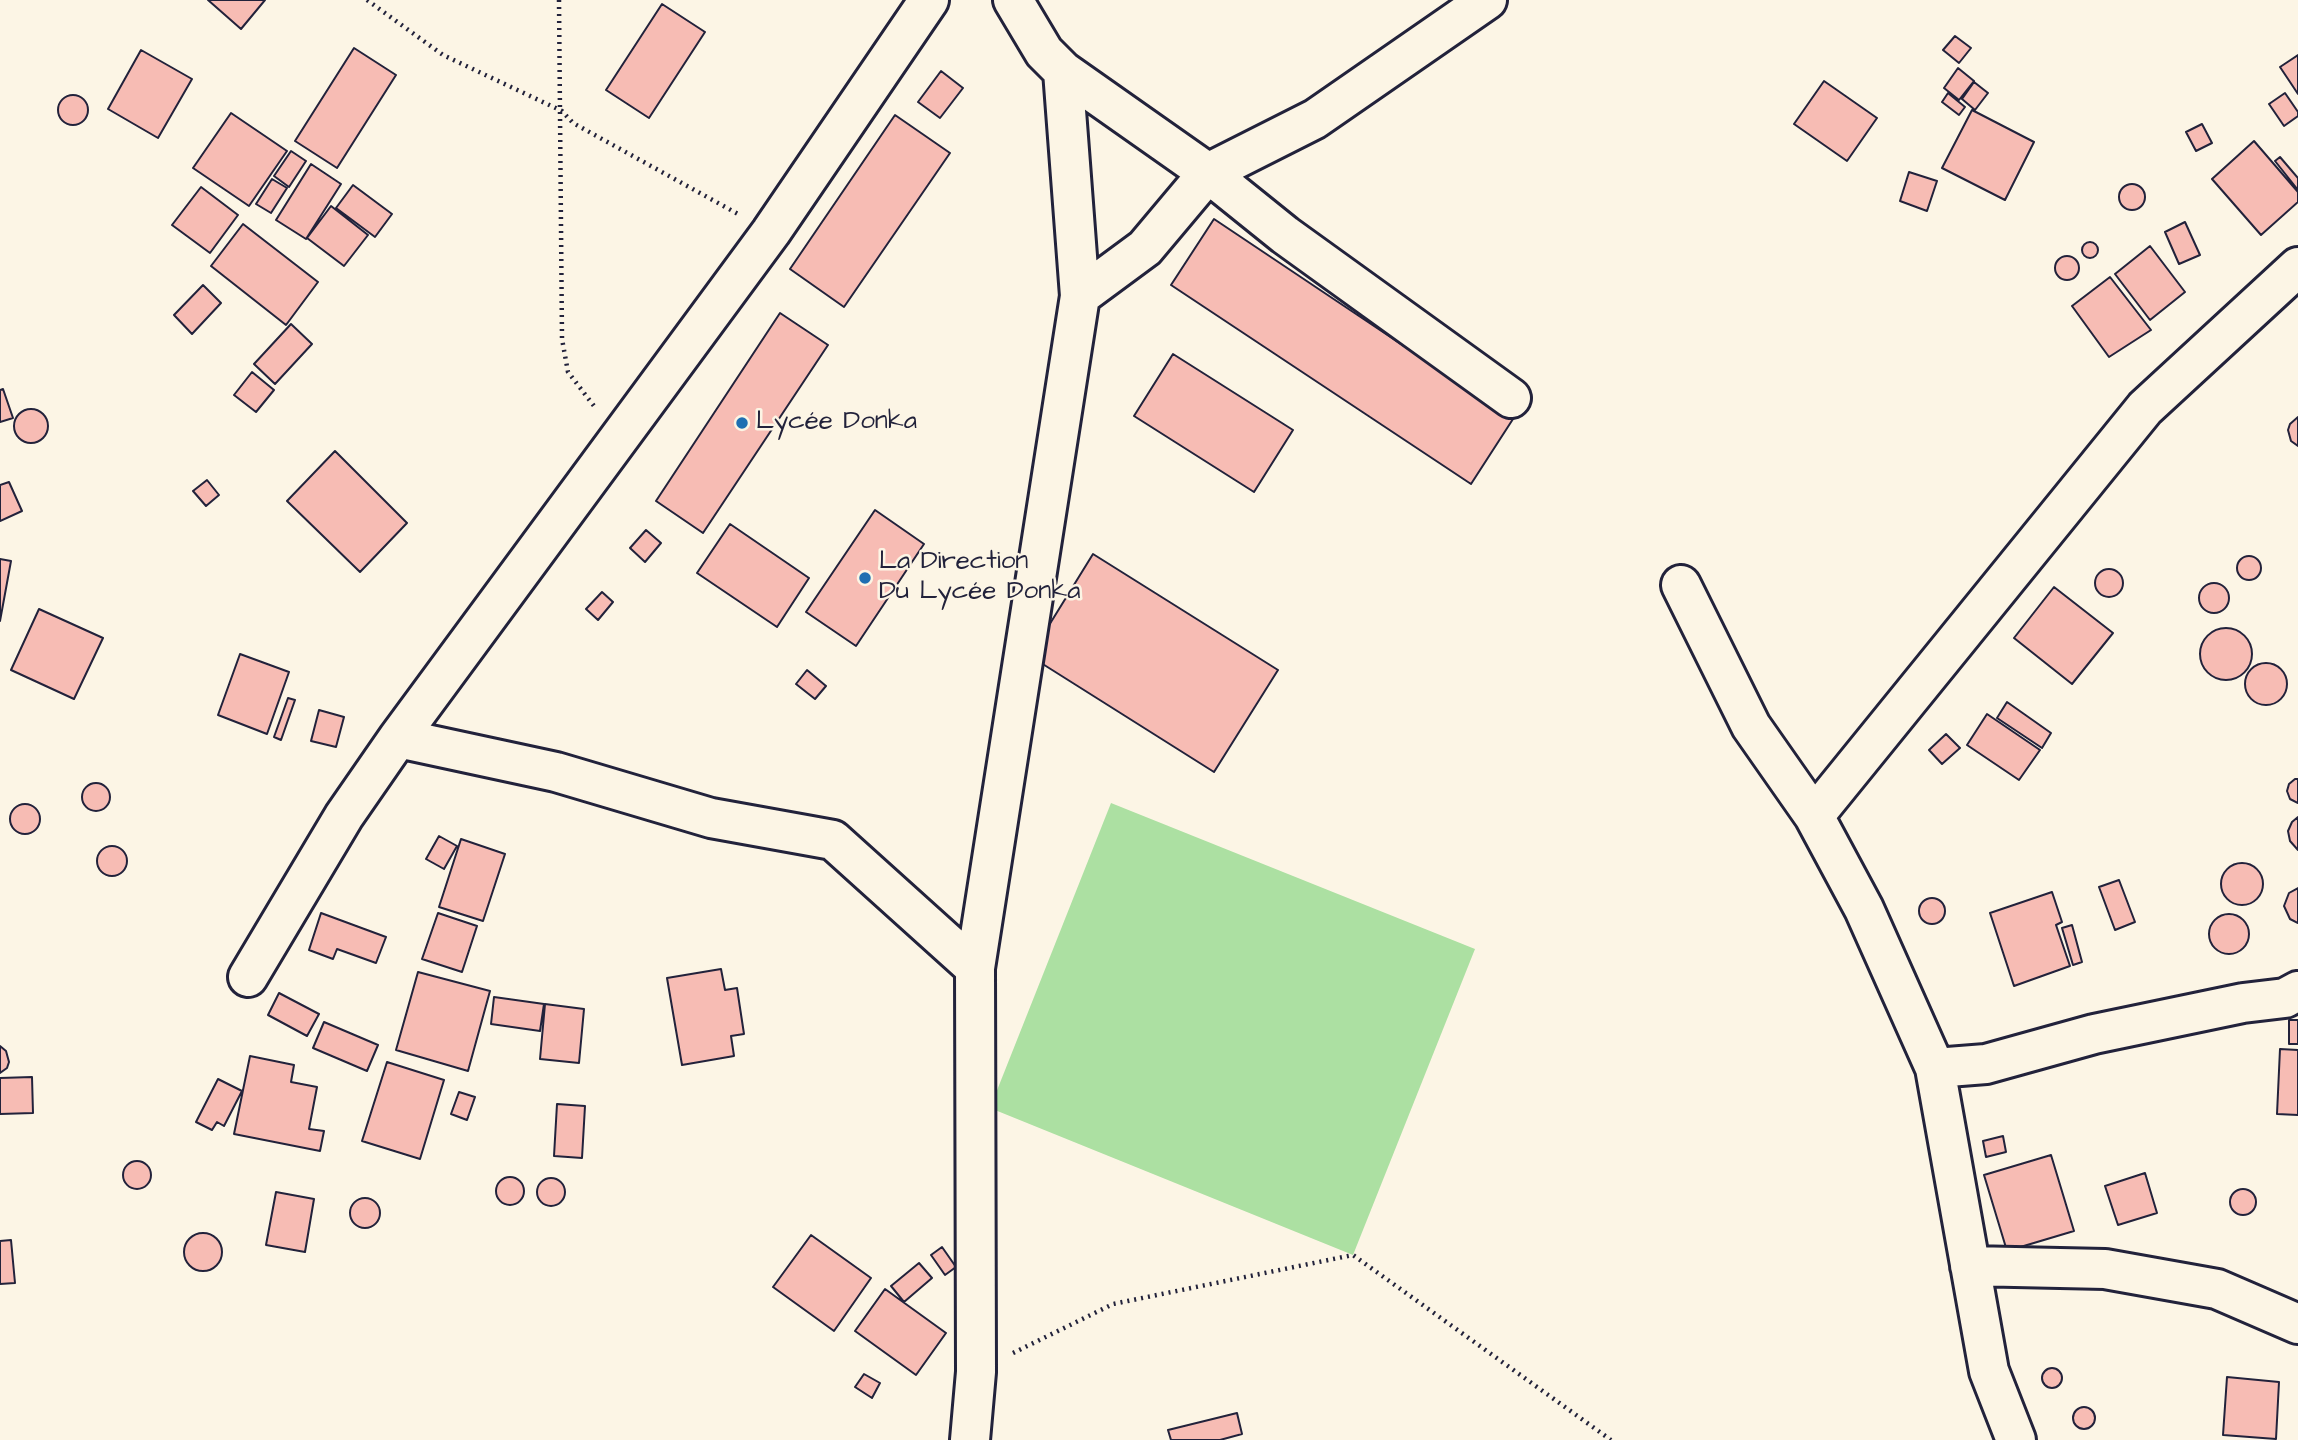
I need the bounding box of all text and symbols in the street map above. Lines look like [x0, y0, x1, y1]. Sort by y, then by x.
place label: Lycée Donka [756, 407, 917, 439]
marker: Lycée Donka [734, 415, 750, 431]
place label: La Direction Du Lycée Donka [879, 547, 1080, 608]
marker: La Direction Du Lycée Donka [857, 570, 873, 586]

